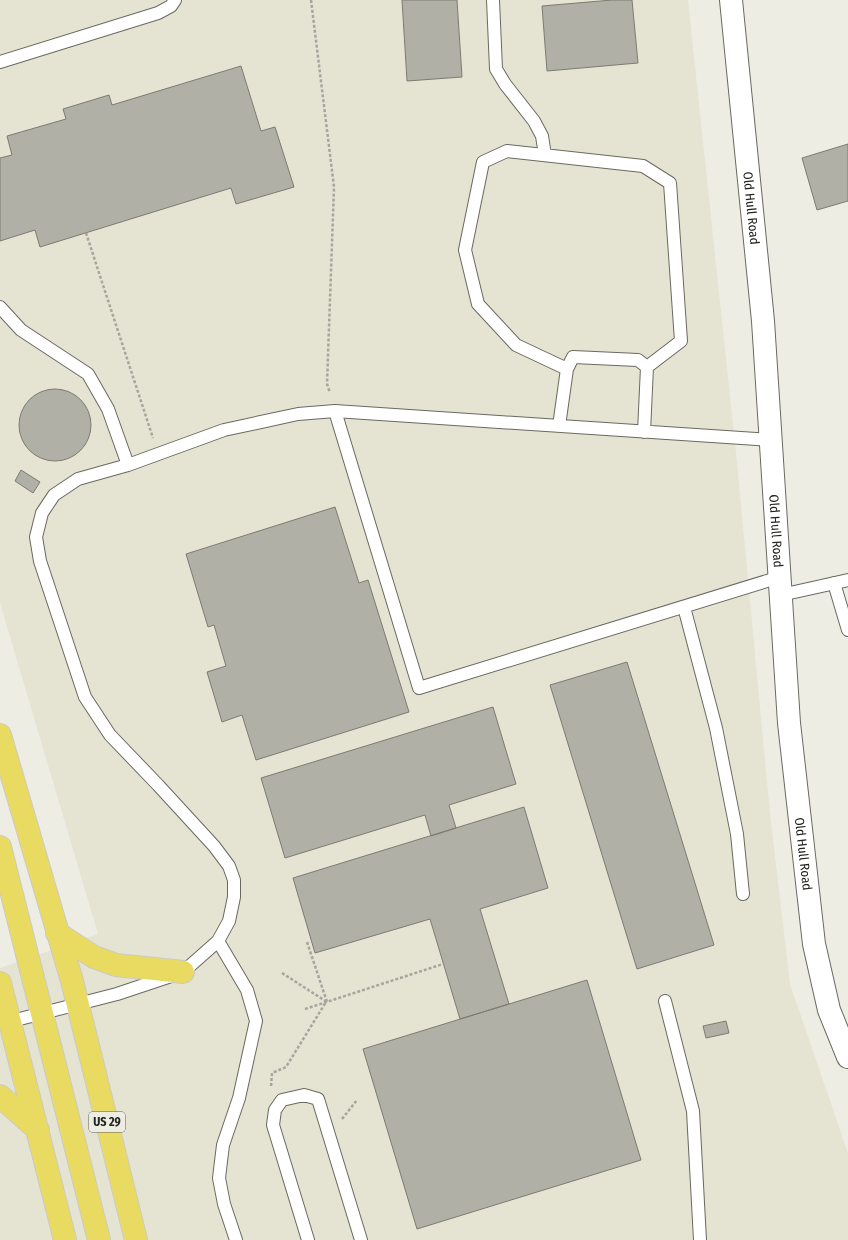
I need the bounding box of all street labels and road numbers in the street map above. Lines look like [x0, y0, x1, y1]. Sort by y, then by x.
street label: Old Hull Road [741, 171, 763, 245]
street label: Old Hull Road [767, 494, 786, 568]
street label: Old Hull Road [792, 817, 815, 891]
road number: US 29 [89, 1112, 125, 1132]

